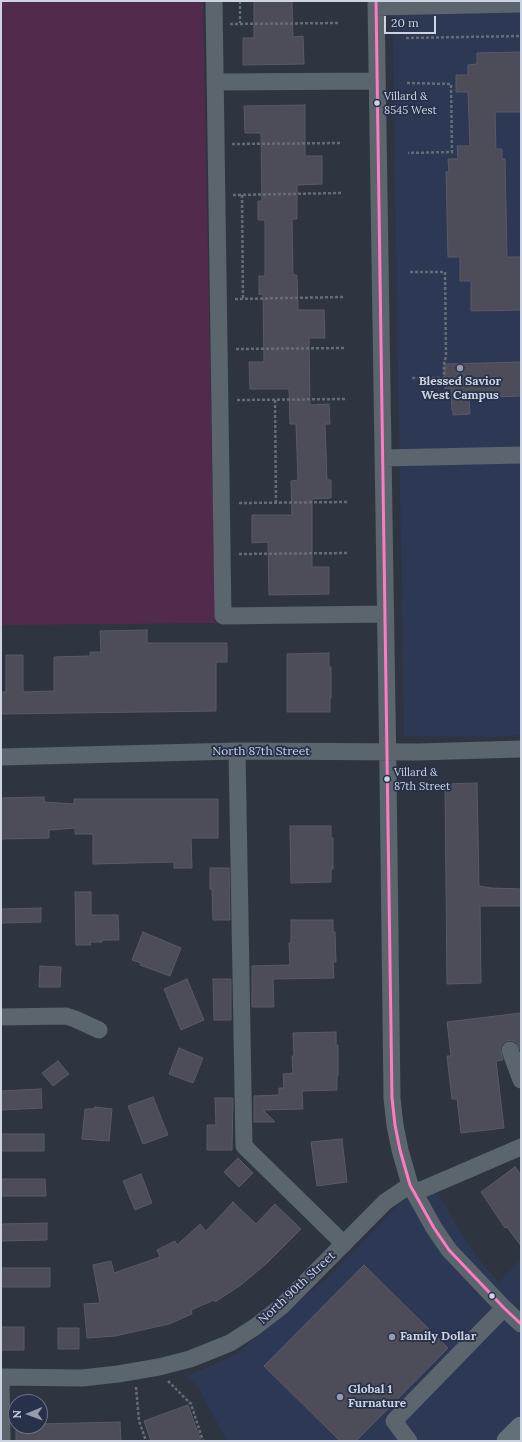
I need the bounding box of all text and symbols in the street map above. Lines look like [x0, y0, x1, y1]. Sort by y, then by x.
scale bar [386, 8, 438, 34]
text: 20 m [391, 15, 419, 30]
place label: Villard & 8545 West [384, 90, 437, 116]
marker: Villard & 8545 West [372, 98, 382, 108]
marker: Blessed Savior West Campus [455, 363, 465, 373]
place label: Blessed Savior West Campus [419, 375, 501, 403]
street label: North 87th Street [212, 745, 310, 759]
place label: Villard & 87th Street [394, 766, 450, 792]
marker: Villard & 87th Street [382, 774, 392, 784]
street label: North 90th Street [256, 1249, 338, 1327]
unlabelled marker [487, 1291, 497, 1301]
place label: Family Dollar [400, 1330, 476, 1344]
marker: Family Dollar [387, 1332, 397, 1342]
place label: Global 1 Furnature [348, 1383, 406, 1411]
marker: Global 1 Furnature [335, 1392, 345, 1402]
north arrow [8, 1394, 48, 1434]
text: N [10, 1410, 24, 1419]

